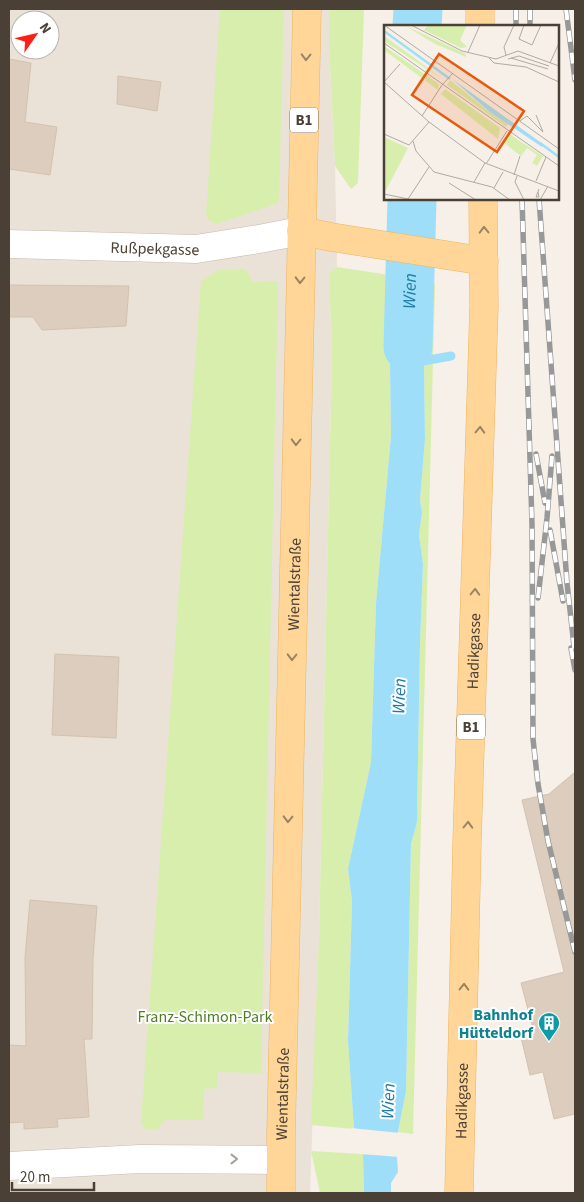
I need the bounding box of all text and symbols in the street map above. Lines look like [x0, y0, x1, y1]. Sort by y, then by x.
north arrow [10, 10, 60, 60]
text: N [34, 19, 56, 38]
inset map [384, 25, 559, 200]
one-way arrow [301, 54, 311, 62]
road number: B1 [290, 108, 318, 132]
one-way arrow [479, 226, 489, 234]
street label: Rußpekgasse [110, 237, 200, 261]
water label: Wien [397, 273, 423, 309]
one-way arrow [295, 276, 305, 284]
one-way arrow [475, 426, 485, 434]
one-way arrow [291, 438, 302, 446]
street label: Wientalstraße [283, 538, 307, 631]
one-way arrow [470, 588, 480, 596]
street label: Hadikgasse [462, 613, 486, 690]
one-way arrow [286, 653, 297, 661]
water label: Wien [386, 678, 413, 714]
road number: B1 [457, 714, 485, 740]
one-way arrow [283, 816, 293, 824]
one-way arrow [462, 820, 473, 828]
one-way arrow [459, 983, 469, 990]
place label: Bahnhof Hütteldorf [459, 1004, 534, 1044]
park label: Franz-Schimon-Park [138, 1006, 273, 1028]
building icon: Bahnhof Hütteldorf [537, 1011, 561, 1042]
street label: Wientalstraße [271, 1047, 295, 1141]
street label: Hadikgasse [450, 1063, 474, 1139]
water label: Wien [375, 1083, 402, 1119]
one-way arrow [230, 1154, 238, 1164]
scale bar [12, 1160, 95, 1192]
text: 20 m [20, 1167, 50, 1188]

